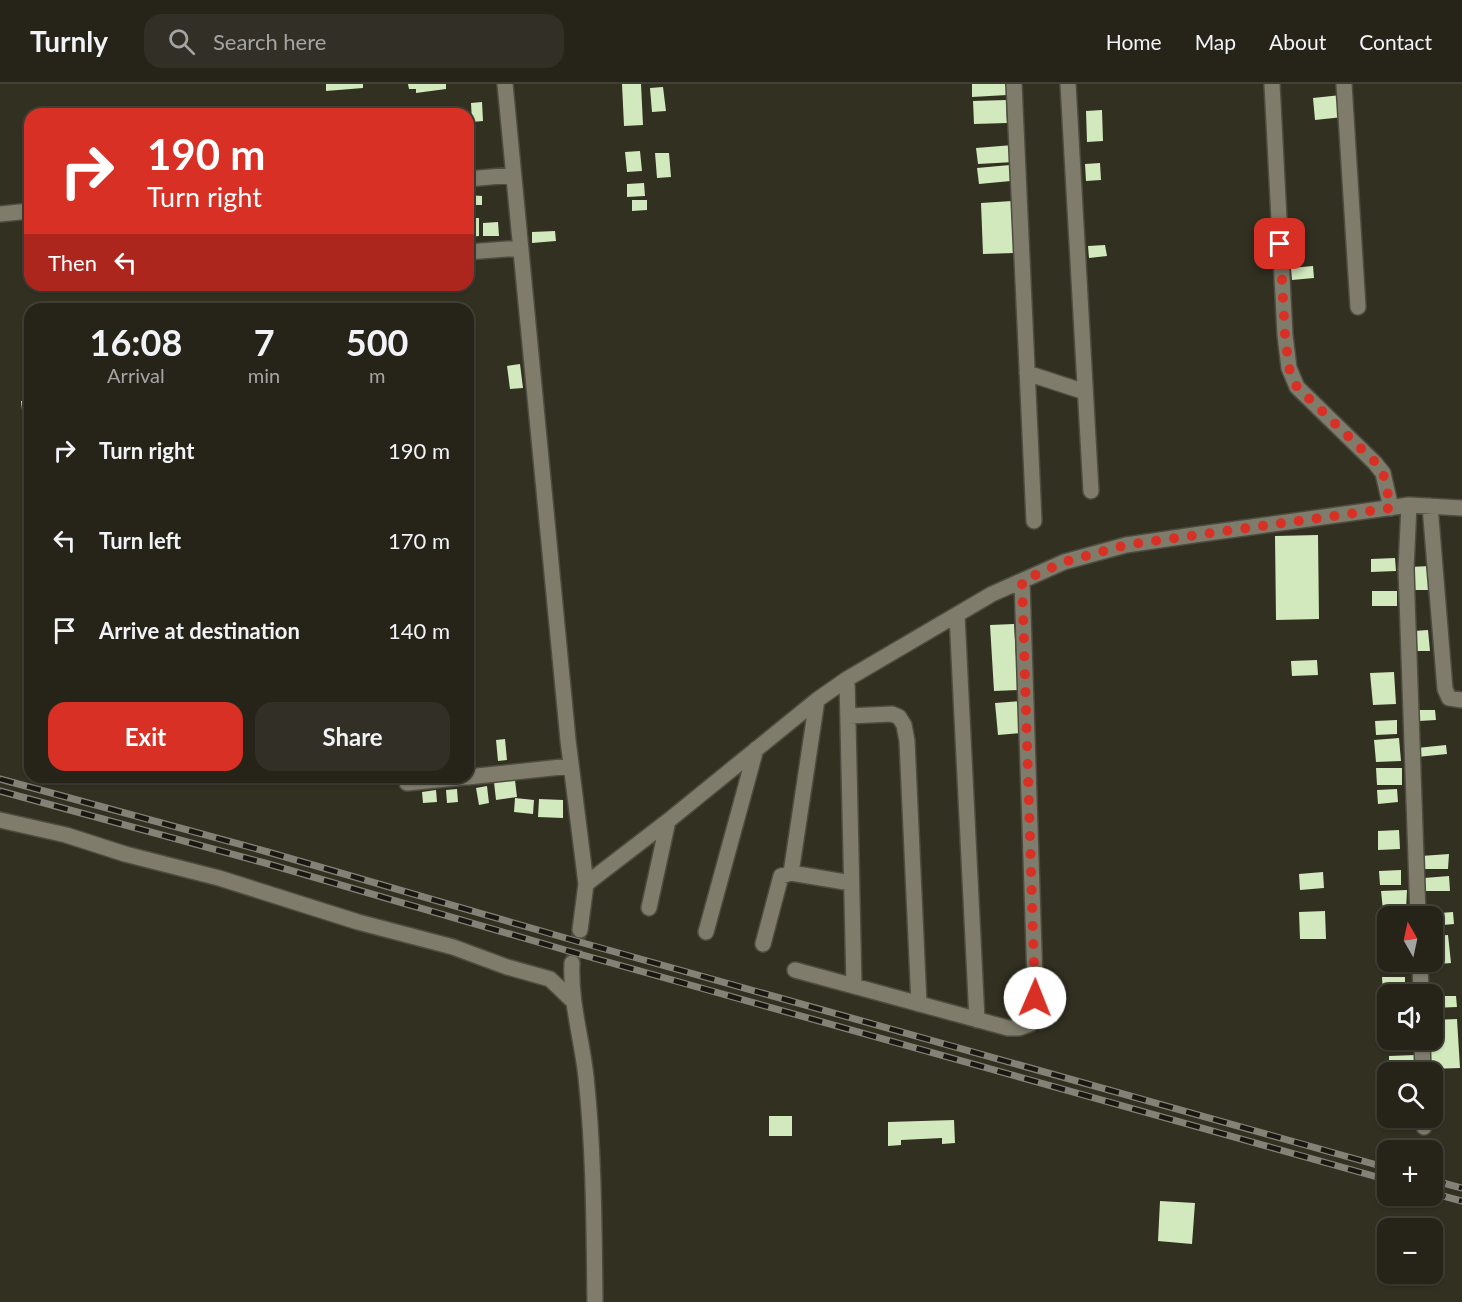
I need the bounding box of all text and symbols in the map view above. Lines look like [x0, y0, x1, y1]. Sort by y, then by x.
search box [144, 14, 564, 68]
text: Turnly [30, 24, 108, 58]
icon: search [165, 25, 198, 58]
text: Search here [213, 28, 326, 55]
text: Home [1106, 29, 1162, 54]
text: Map [1195, 29, 1236, 54]
text: About [1269, 29, 1326, 54]
text: Contact [1359, 29, 1432, 54]
text: 190 m [147, 129, 265, 179]
icon: right [48, 132, 126, 210]
text: Turn right [147, 180, 262, 213]
pin [1254, 218, 1305, 269]
icon: arrive [1263, 227, 1296, 260]
icon: left [109, 246, 142, 279]
text: Then [48, 249, 97, 276]
text: 16:08 [90, 320, 182, 364]
text: 7 [254, 320, 275, 364]
text: 500 [346, 320, 408, 364]
text: Arrival [107, 363, 165, 387]
text: min [248, 363, 280, 387]
text: m [369, 363, 385, 387]
icon: right [48, 434, 81, 467]
text: Turn right [99, 437, 194, 464]
text: 190 m [388, 437, 450, 464]
icon: left [48, 524, 81, 557]
text: Turn left [99, 527, 181, 554]
text: 170 m [388, 527, 450, 554]
icon: arrive [48, 614, 81, 647]
text: Arrive at destination [99, 617, 300, 644]
text: 140 m [388, 617, 450, 644]
button: Exit [48, 702, 243, 771]
button: Share [255, 702, 450, 771]
north arrow [1377, 906, 1443, 972]
map controls [1377, 906, 1443, 1284]
position arrow [1003, 966, 1067, 1030]
button: sound [1377, 984, 1443, 1050]
button: search [1377, 1062, 1443, 1128]
button: + [1377, 1140, 1443, 1206]
button: − [1377, 1218, 1443, 1284]

